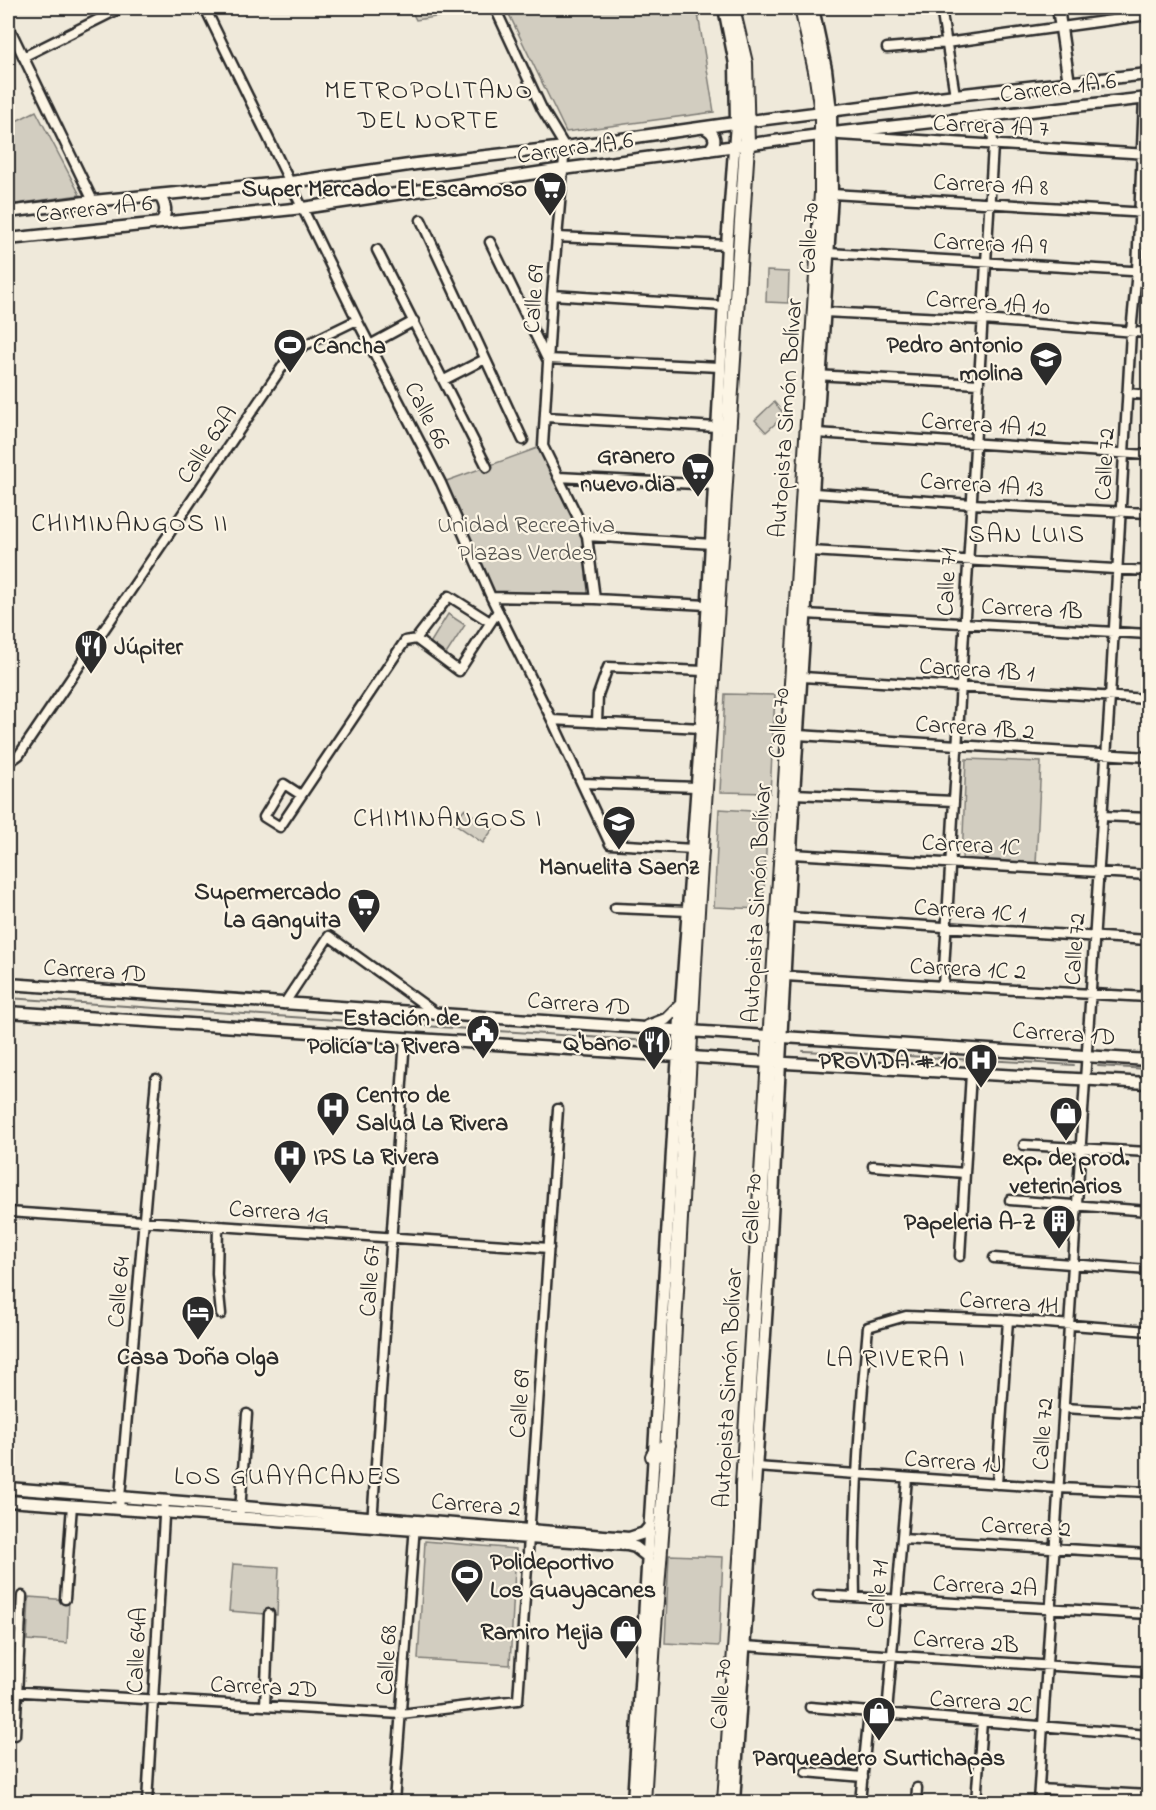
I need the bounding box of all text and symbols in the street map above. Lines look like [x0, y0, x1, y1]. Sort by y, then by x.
street label: Carrera 1A 6 [998, 65, 1119, 114]
district label: METROPOLITANO DEL NORTE [324, 73, 534, 141]
street label: Carrera 1A 7 [932, 107, 1050, 148]
street label: Carrera 1A 6 [515, 124, 636, 175]
street label: Carrera 1A 8 [932, 166, 1050, 207]
supermarket icon: Super Mercado El Escamoso [532, 170, 568, 217]
place label: Super Mercado El Escamoso [242, 173, 527, 208]
street label: Carrera 1A 6 [34, 187, 155, 234]
street label: Calle 70 [791, 202, 830, 275]
street label: Carrera 1A 9 [932, 225, 1048, 266]
street label: Calle 69 [516, 263, 555, 335]
street label: Carrera 1A 10 [924, 283, 1051, 326]
street label: Autopista Simón Bolívar [762, 297, 813, 539]
sports icon: Cancha [272, 327, 308, 374]
place label: Pedro antonio molina [886, 329, 1023, 392]
place label: Cancha [313, 330, 386, 365]
school or university icon: Pedro antonio molina [1028, 340, 1064, 387]
street label: Calle 66 [394, 376, 458, 457]
street label: Calle 62A [169, 399, 247, 492]
street label: Carrera 1A 12 [920, 405, 1048, 448]
street label: Calle 72 [1087, 427, 1126, 501]
place label: Granero nuevo dia [580, 440, 675, 503]
supermarket icon: Granero nuevo dia [680, 451, 716, 498]
street label: Carrera 1A 13 [919, 465, 1045, 508]
district label: CHIMINANGOS II [31, 506, 229, 544]
park label: Unidad Recreativa Plazas Verdes [437, 509, 615, 572]
district label: SAN LUIS [968, 517, 1086, 555]
street label: Calle 71 [929, 547, 968, 617]
street label: Carrera 1B [980, 590, 1084, 631]
restaurant icon: Júpiter [73, 628, 109, 675]
place label: Júpiter [114, 631, 184, 666]
street label: Carrera 1B 1 [918, 650, 1036, 693]
street label: Calle 70 [761, 686, 800, 760]
street label: Carrera 1B 2 [914, 708, 1036, 751]
street label: Autopista Simón Bolívar [735, 782, 782, 1024]
district label: CHIMINANGOS I [353, 801, 543, 839]
school or university icon: Manuelita Saenz [601, 804, 637, 851]
street label: Carrera 1C [921, 826, 1021, 867]
place label: Manuelita Saenz [539, 851, 700, 886]
place label: Supermercado La Ganguita [194, 876, 341, 940]
supermarket icon: Supermercado La Ganguita [346, 887, 382, 934]
street label: Carrera 1C 1 [912, 891, 1028, 934]
street label: Calle 72 [1056, 912, 1096, 987]
street label: Carrera 1C 2 [909, 950, 1027, 991]
street label: Carrera 1D [42, 951, 148, 994]
street label: Carrera 1D [526, 984, 632, 1027]
place label: Estación de Policía La Rivera [307, 1002, 461, 1065]
public building icon: Estación de Policía La Rivera [465, 1013, 501, 1060]
street label: Carrera 1D [1011, 1014, 1117, 1057]
restaurant icon: Q'bano [636, 1024, 672, 1071]
place label: Q'bano [563, 1027, 631, 1062]
hospital icon: PROVIDA # 10 [963, 1042, 999, 1089]
place label: PROVIDA # 10 [818, 1045, 959, 1080]
place label: Centro de Salud La Rivera [356, 1079, 508, 1142]
hospital icon: Centro de Salud La Rivera [315, 1090, 351, 1137]
shop icon: exp. de prod. veterinarios [1048, 1095, 1084, 1142]
hospital icon: IPS La Rivera [272, 1138, 308, 1185]
place label: IPS La Rivera [313, 1141, 439, 1176]
place label: exp. de prod. veterinarios [1002, 1142, 1130, 1205]
street label: Calle 70 [734, 1173, 773, 1246]
street label: Carrera 1G [227, 1193, 330, 1234]
building icon: Papeleria A-Z [1041, 1203, 1077, 1250]
place label: Papeleria A-Z [904, 1206, 1036, 1241]
street label: Calle 67 [352, 1244, 391, 1318]
street label: Calle 64 [100, 1255, 141, 1329]
street label: Autopista Simón Bolívar [706, 1267, 753, 1509]
street label: Carrera 1H [958, 1284, 1060, 1325]
hotel icon: Casa Doña Olga [180, 1294, 216, 1341]
place label: Casa Doña Olga [117, 1341, 279, 1377]
district label: LA RIVERA I [826, 1341, 966, 1379]
street label: Calle 69 [502, 1368, 541, 1440]
street label: Calle 72 [1024, 1397, 1064, 1472]
street label: Carrera 1J [903, 1443, 1003, 1484]
district label: LOS GUAYACANES [174, 1459, 402, 1497]
street label: Carrera 2 [429, 1485, 522, 1528]
street label: Carrera 2 [980, 1509, 1072, 1548]
place label: Polideportivo Los Guayacanes [490, 1546, 656, 1610]
sports icon: Polideportivo Los Guayacanes [449, 1557, 485, 1604]
street label: Calle 71 [860, 1558, 899, 1630]
street label: Carrera 2A [932, 1567, 1038, 1608]
street label: Calle 64A [119, 1606, 158, 1694]
shop icon: Ramiro Mejia [608, 1613, 644, 1660]
place label: Ramiro Mejia [481, 1616, 603, 1651]
street label: Carrera 2B [912, 1622, 1020, 1665]
street label: Calle 68 [369, 1624, 408, 1697]
street label: Calle 70 [703, 1657, 742, 1731]
street label: Carrera 2D [209, 1668, 319, 1709]
street label: Carrera 2C [928, 1682, 1034, 1725]
shop icon: Parqueadero Surtichapas [861, 1695, 897, 1742]
place label: Parqueadero Surtichapas [753, 1742, 1005, 1777]

